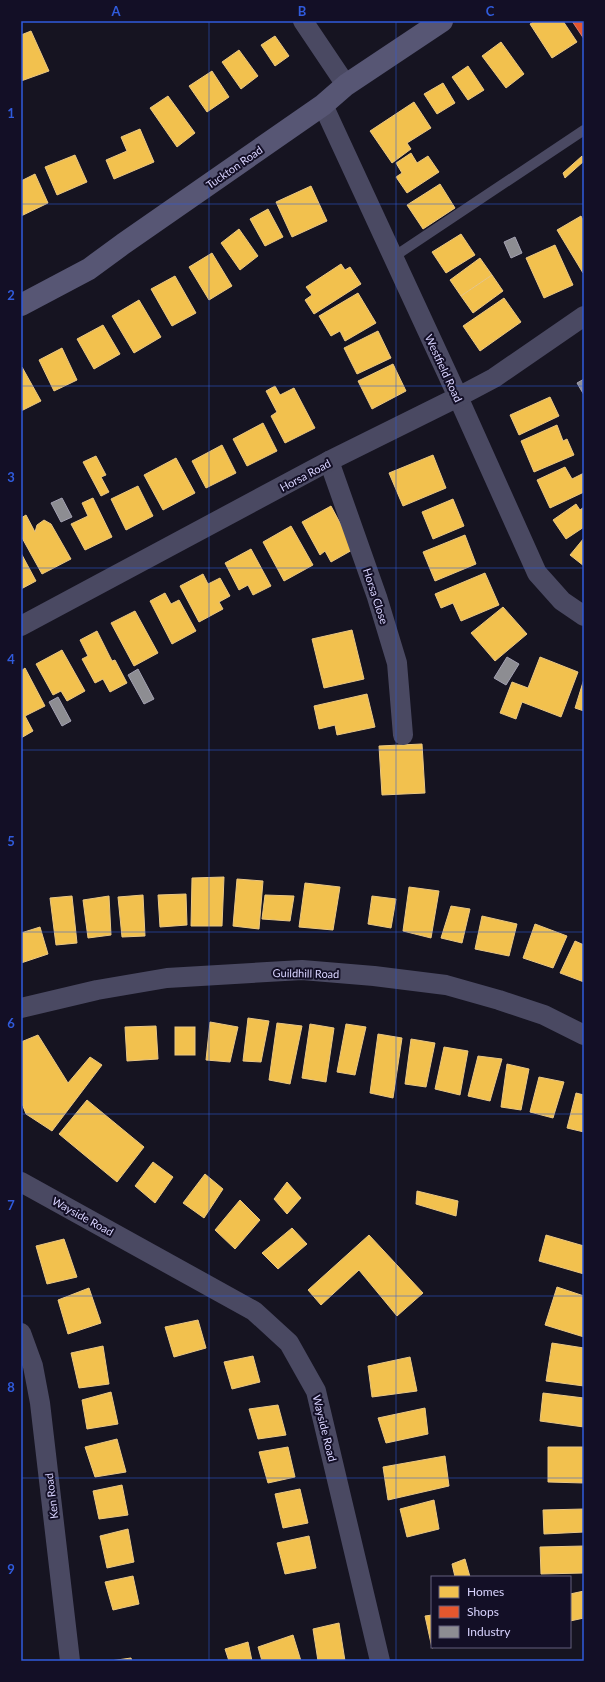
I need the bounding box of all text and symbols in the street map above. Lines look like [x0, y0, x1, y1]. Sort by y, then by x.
text: A [110, 3, 121, 19]
text: B [298, 3, 307, 19]
text: C [486, 3, 495, 19]
text: 1 [7, 105, 15, 121]
street label: Tuckton Road [203, 143, 265, 191]
text: 2 [7, 287, 15, 303]
street label: Westfield Road [423, 332, 465, 404]
street label: Horsa Road [277, 456, 333, 494]
text: 3 [7, 469, 15, 485]
street label: Horsa Close [361, 566, 391, 626]
text: 4 [7, 651, 15, 667]
text: 5 [7, 833, 15, 849]
street label: Guildhill Road [273, 966, 339, 980]
text: 6 [7, 1015, 15, 1031]
street label: Wayside Road [50, 1194, 116, 1238]
text: 7 [7, 1197, 15, 1213]
text: 8 [7, 1379, 15, 1395]
street label: Wayside Road [310, 1393, 340, 1463]
street label: Ken Road [42, 1472, 60, 1520]
text: 9 [7, 1561, 15, 1577]
legend [431, 1576, 571, 1648]
text: Homes [467, 1584, 504, 1599]
text: Shops [467, 1604, 499, 1619]
text: Industry [467, 1624, 511, 1639]

